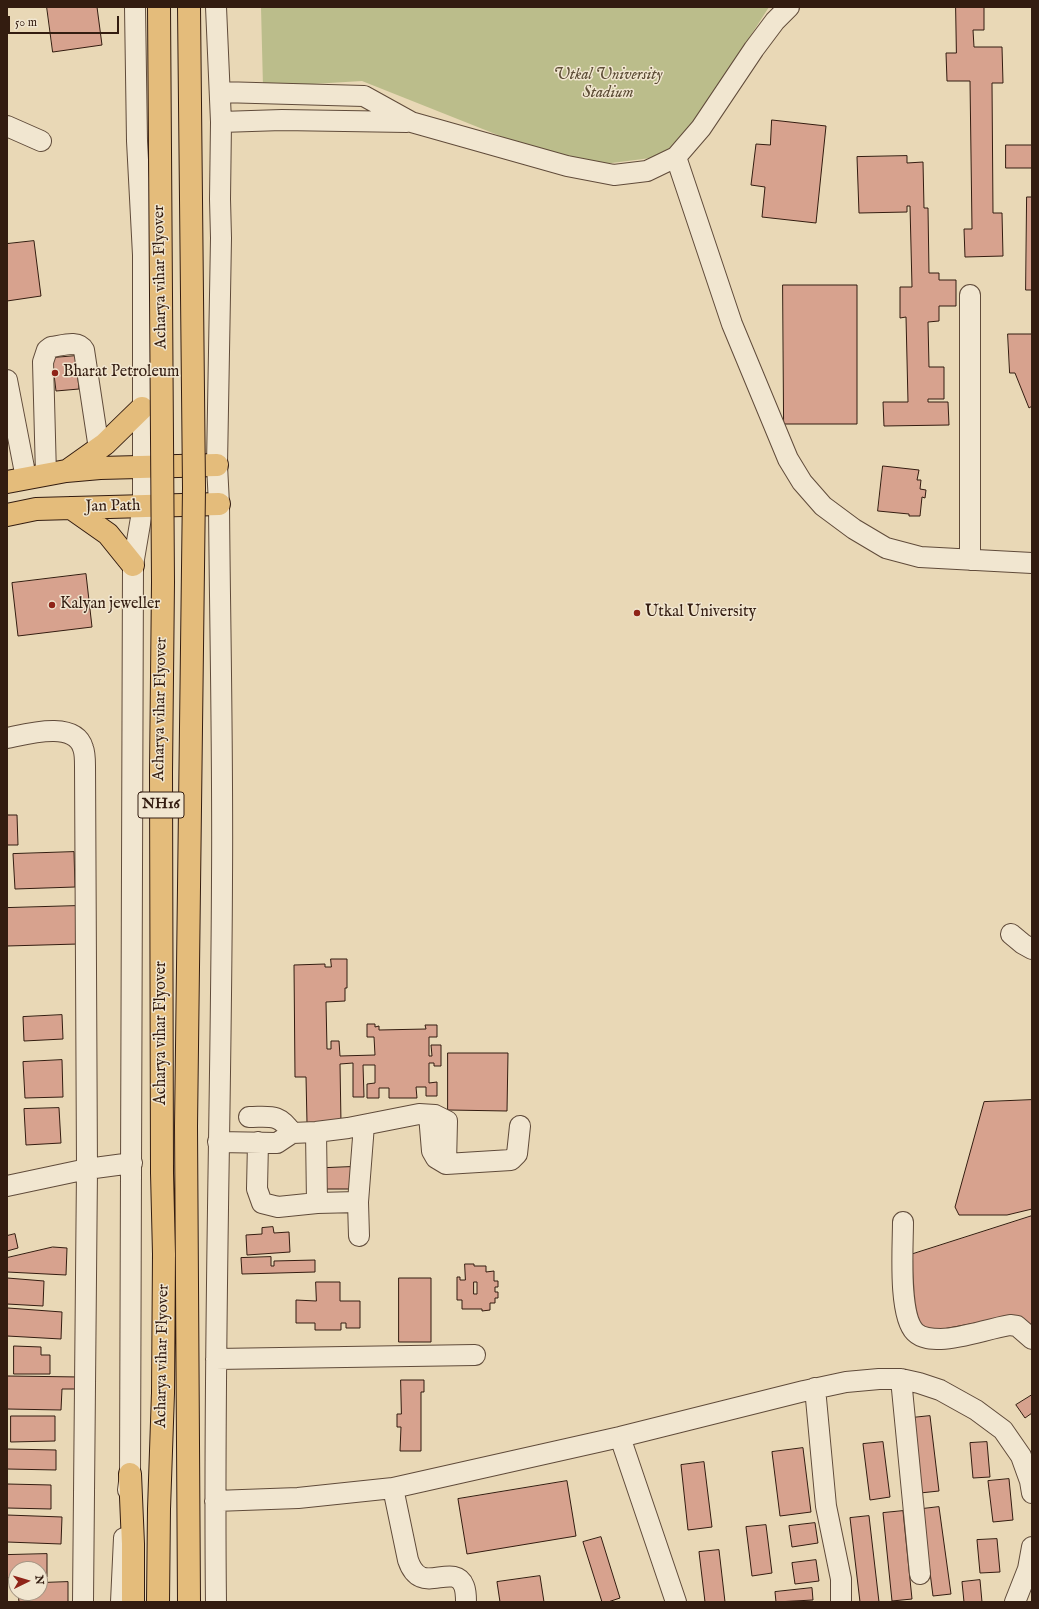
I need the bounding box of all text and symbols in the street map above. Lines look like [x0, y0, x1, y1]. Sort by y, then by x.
scale bar [10, 8, 121, 34]
text: 50 m [15, 15, 37, 30]
park label: Utkal University Stadium [554, 66, 662, 104]
street label: Acharya vihar Flyover [150, 205, 172, 349]
place label: Bharat Petroleum [63, 363, 179, 383]
marker: Bharat Petroleum [50, 368, 60, 378]
street label: Jan Path [85, 497, 141, 517]
place label: Kalyan jeweller [60, 595, 160, 615]
marker: Kalyan jeweller [47, 600, 57, 610]
place label: Utkal University [645, 603, 756, 623]
marker: Utkal University [632, 608, 642, 618]
street label: Acharya vihar Flyover [150, 637, 172, 781]
road number: NH16 [138, 792, 184, 818]
street label: Acharya vihar Flyover [152, 961, 172, 1105]
street label: Acharya vihar Flyover [152, 1284, 174, 1428]
north arrow [8, 1561, 48, 1601]
text: N [32, 1575, 46, 1585]

